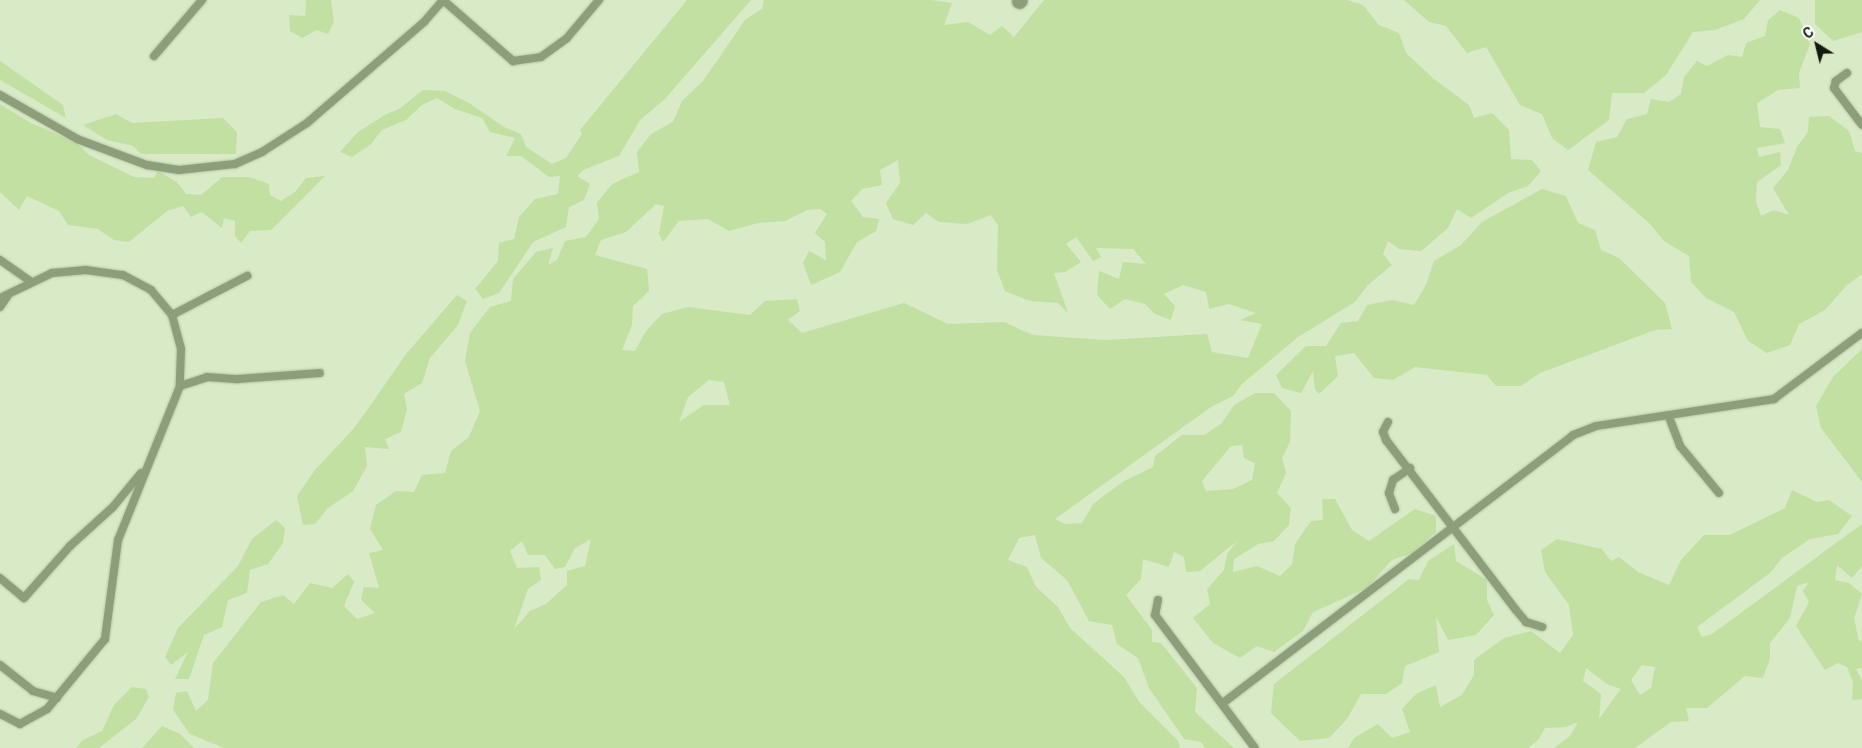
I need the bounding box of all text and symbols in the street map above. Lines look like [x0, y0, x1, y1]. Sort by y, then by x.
north arrow [1792, 20, 1842, 70]
text: С [1800, 24, 1817, 42]

